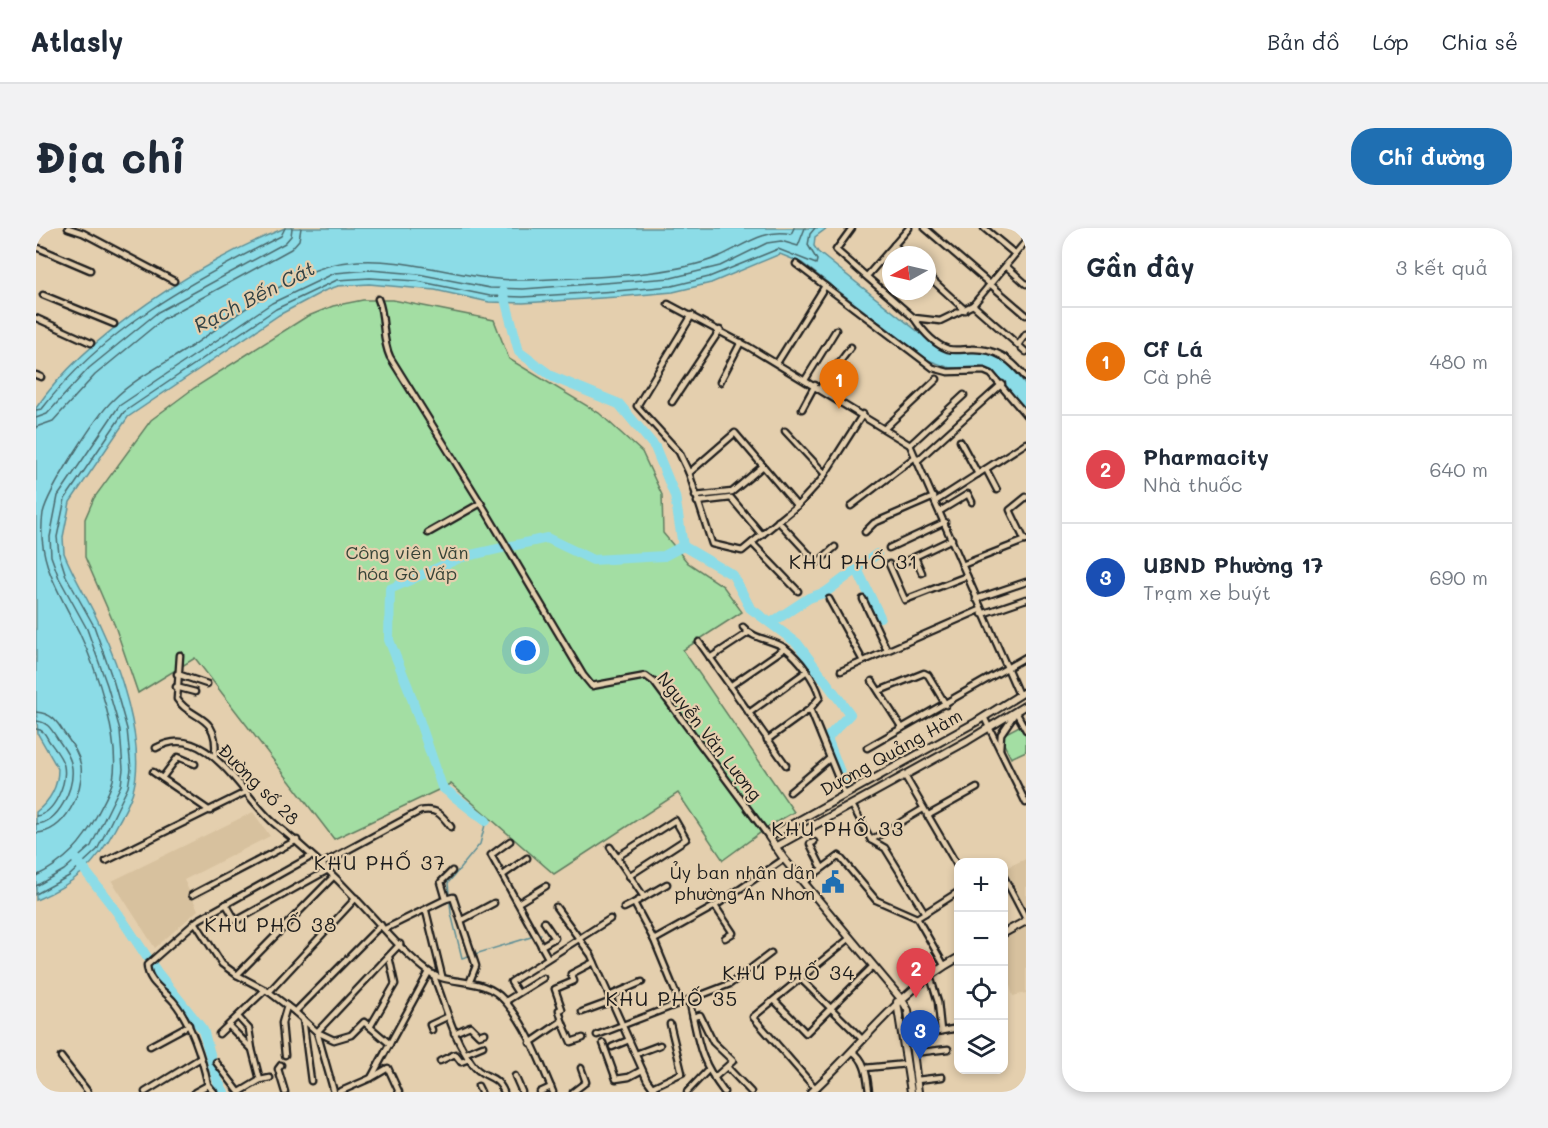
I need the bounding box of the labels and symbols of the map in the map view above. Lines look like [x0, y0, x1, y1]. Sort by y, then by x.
north arrow [882, 246, 936, 300]
water label: Rạch Bến Cát [189, 254, 319, 338]
pin: 1 [820, 360, 858, 409]
park label: Công viên Văn hóa Gò Vấp [346, 540, 468, 585]
district label: KHU PHỐ 31 [789, 548, 919, 574]
your location [511, 636, 540, 665]
street label: Nguyễn Văn Lượng [652, 667, 768, 805]
street label: Dương Quảng Hàm [816, 703, 966, 801]
street label: Đường số 28 [213, 738, 305, 830]
district label: KHU PHỐ 33 [771, 815, 905, 841]
district label: KHU PHỐ 37 [314, 849, 446, 875]
place label: Ủy ban nhân dân phường An Nhơn [670, 860, 815, 905]
public building icon: Ủy ban nhân dân phường An Nhơn [820, 869, 846, 895]
district label: KHU PHỐ 38 [204, 911, 338, 937]
pin: 2 [896, 948, 936, 998]
district label: KHU PHỐ 34 [722, 959, 856, 985]
district label: KHU PHỐ 35 [605, 985, 739, 1011]
pin: 3 [900, 1010, 940, 1060]

